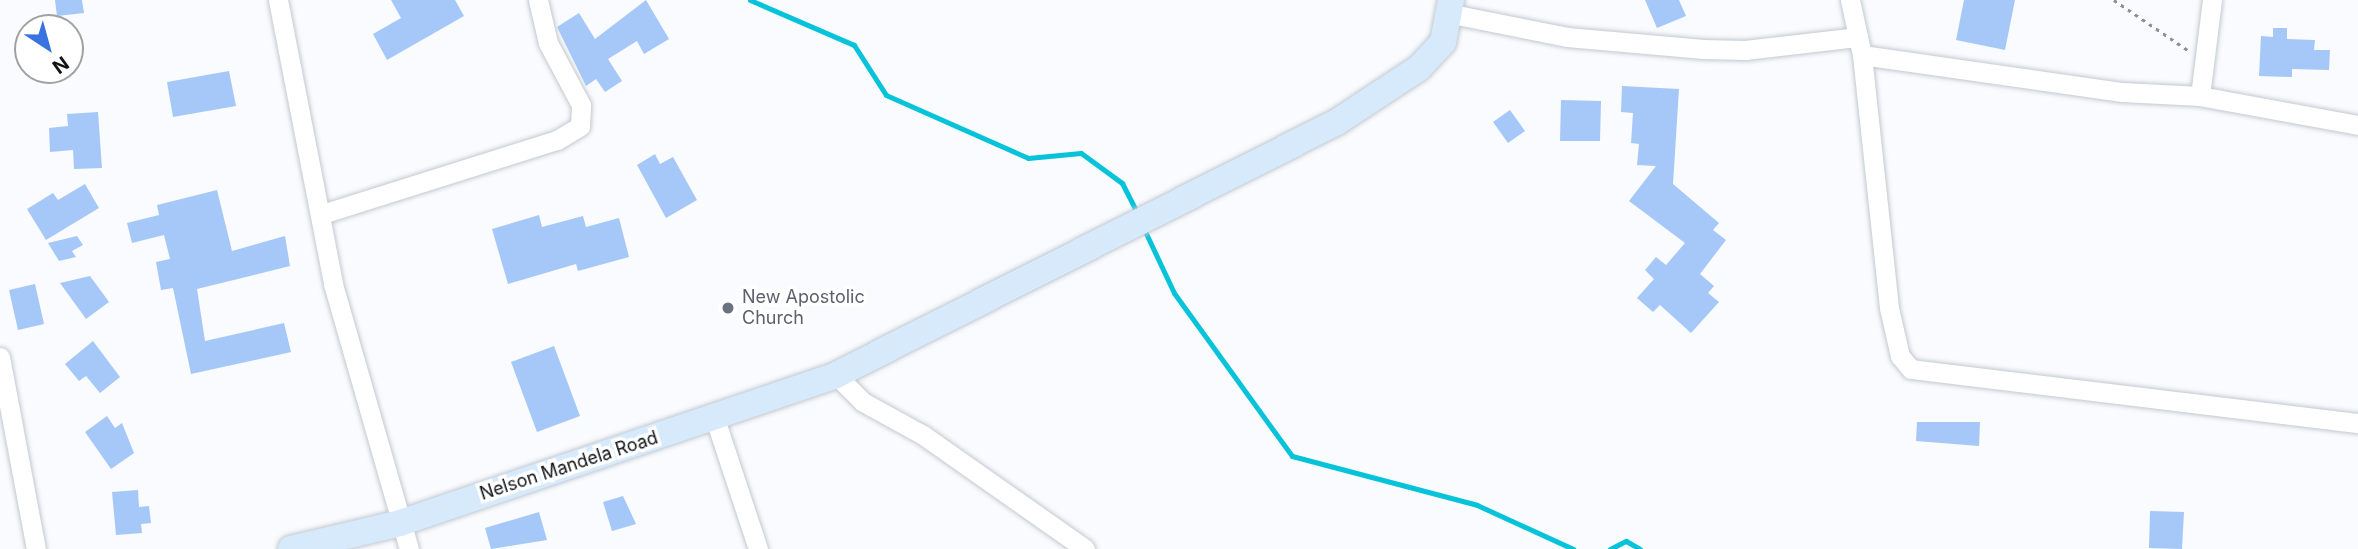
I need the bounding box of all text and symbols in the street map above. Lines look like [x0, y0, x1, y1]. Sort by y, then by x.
north arrow [14, 14, 84, 84]
text: N [48, 51, 73, 78]
place label: New Apostolic Church [742, 287, 865, 330]
marker: New Apostolic Church [720, 300, 736, 316]
street label: Nelson Mandela Road [477, 427, 661, 505]

